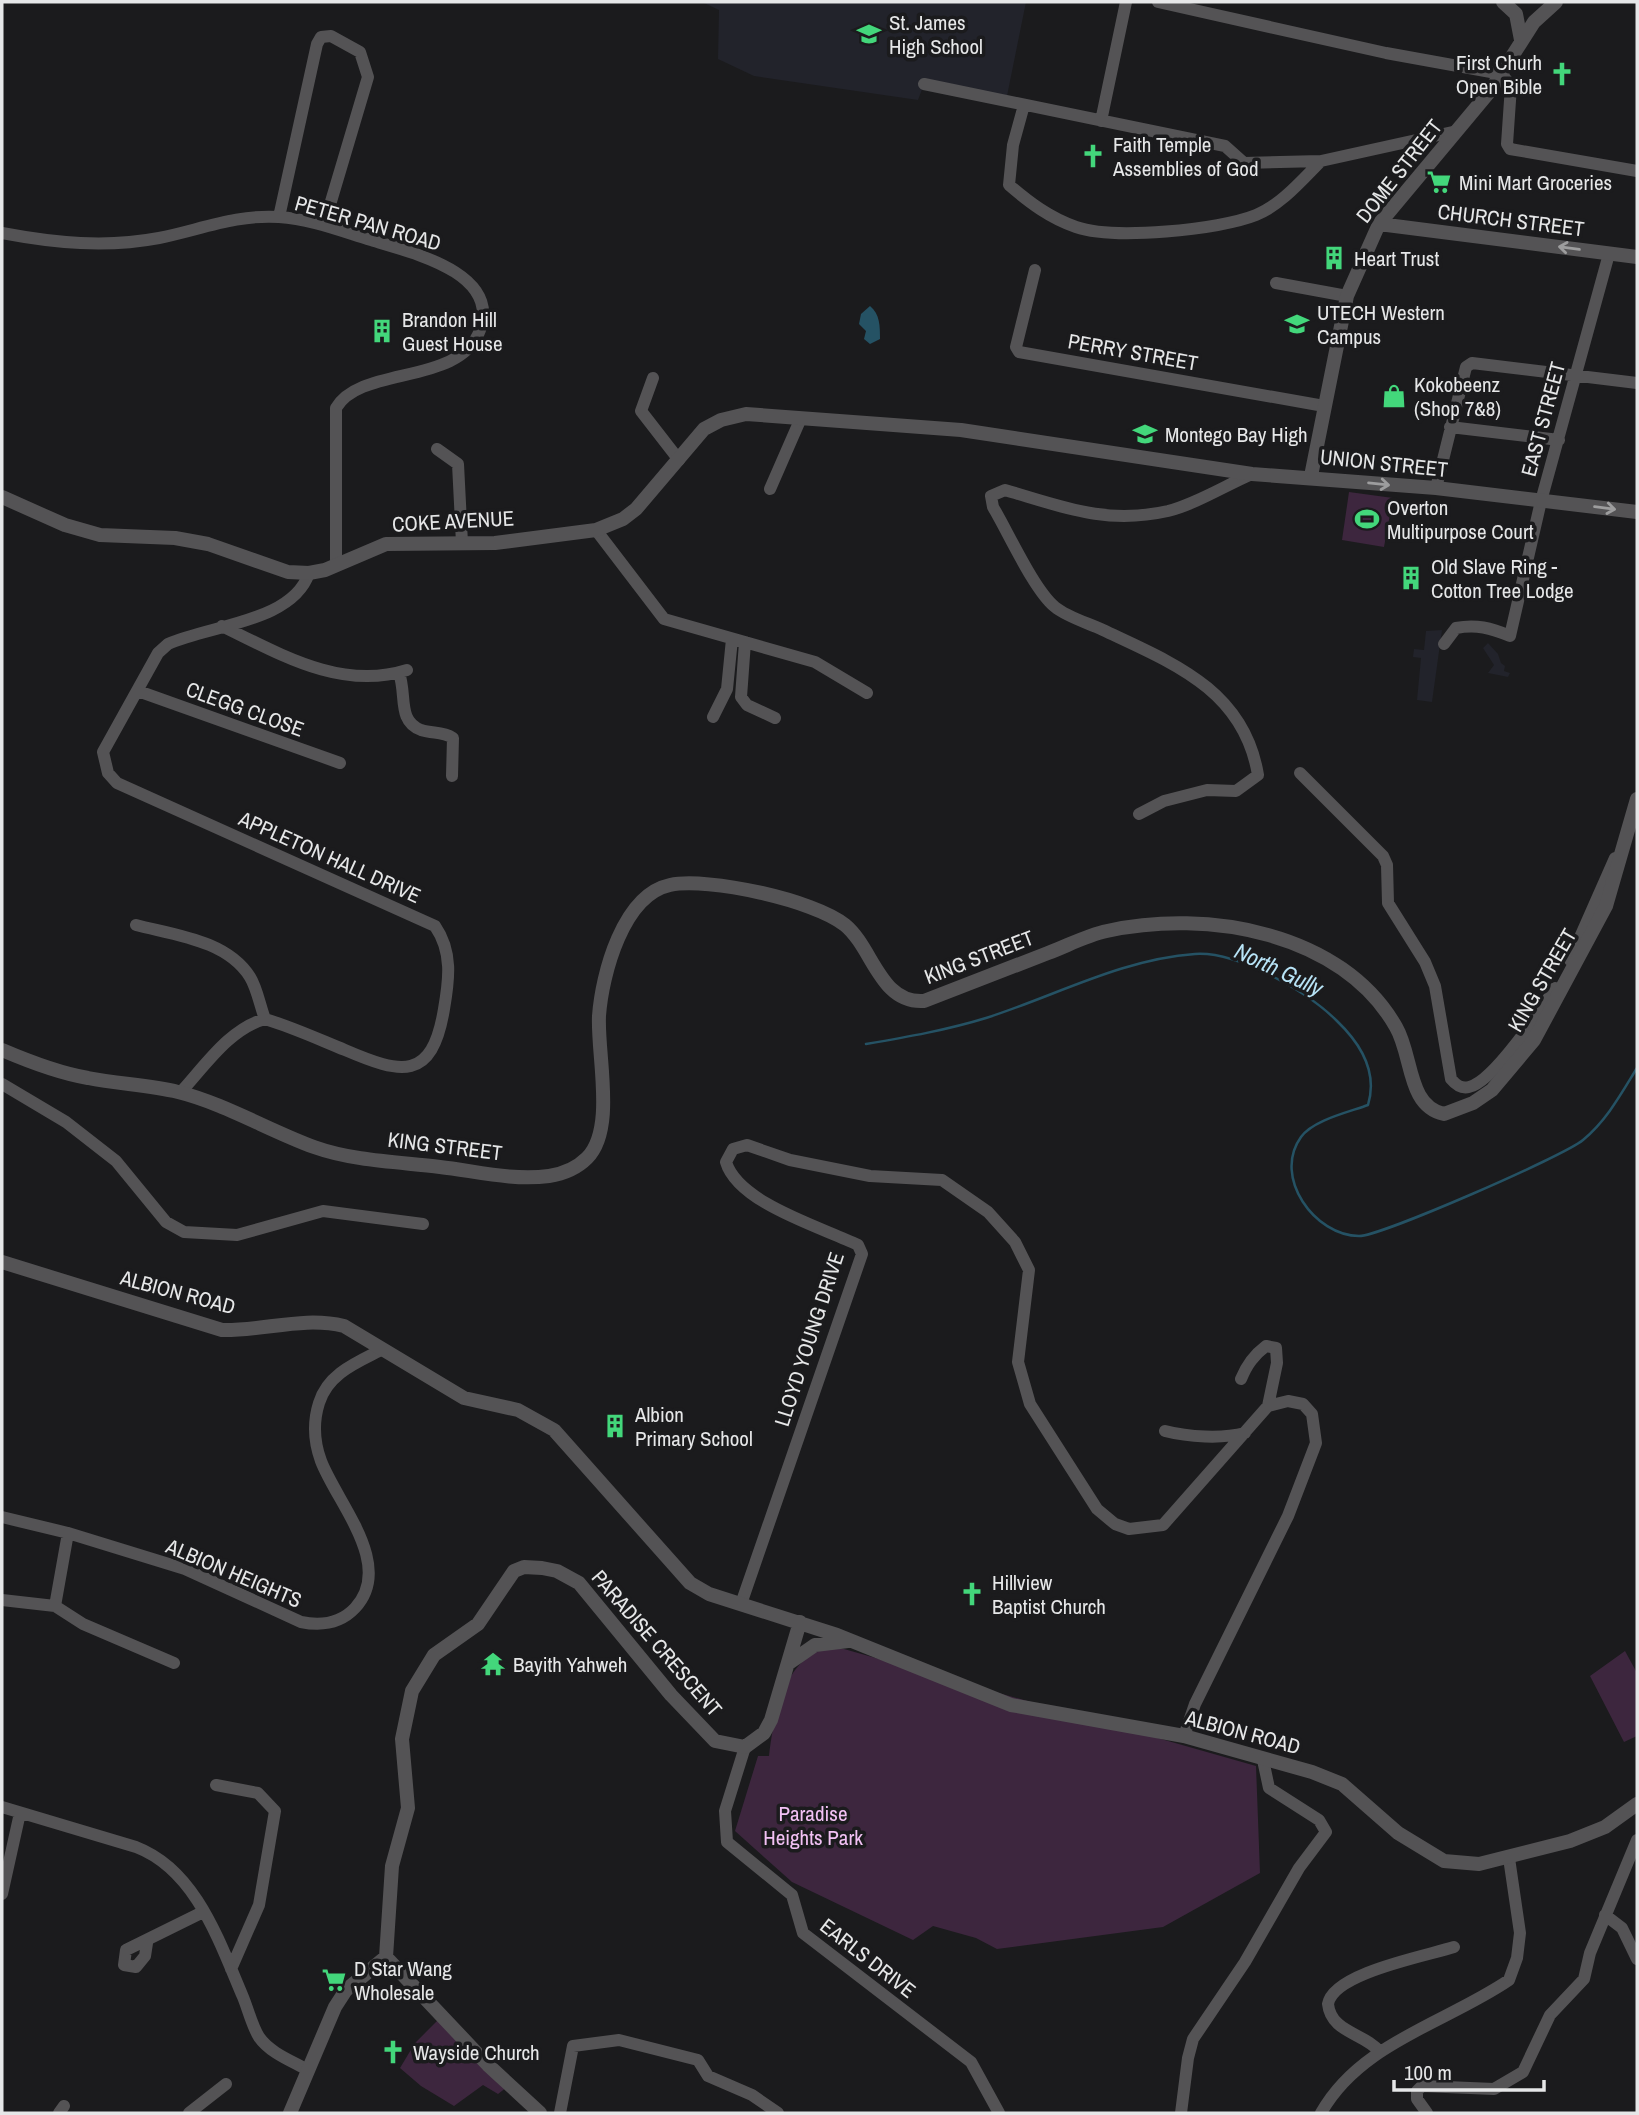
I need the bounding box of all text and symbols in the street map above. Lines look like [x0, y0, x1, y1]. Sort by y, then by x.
place label: St. James High School [889, 8, 983, 61]
school or university icon: St. James High School [855, 20, 883, 48]
place label: First Churh Open Bible [1456, 48, 1542, 101]
church icon: First Churh Open Bible [1548, 60, 1576, 88]
street label: DOME STREET [1349, 113, 1449, 229]
place label: Faith Temple Assemblies of God [1112, 130, 1259, 183]
church icon: Faith Temple Assemblies of God [1079, 142, 1107, 170]
supermarket icon: Mini Mart Groceries [1425, 168, 1453, 196]
place label: Mini Mart Groceries [1459, 168, 1612, 197]
street label: PETER PAN ROAD [291, 188, 445, 258]
street label: CHURCH STREET [1436, 197, 1586, 243]
one-way arrow [1559, 242, 1581, 255]
building icon: Heart Trust [1320, 244, 1348, 272]
place label: Heart Trust [1354, 244, 1439, 273]
place label: UTECH Western Campus [1317, 298, 1445, 351]
place label: Brandon Hill Guest House [402, 305, 503, 358]
school or university icon: UTECH Western Campus [1283, 310, 1311, 338]
building icon: Brandon Hill Guest House [368, 317, 396, 345]
street label: PERRY STREET [1066, 326, 1201, 378]
street label: EAST STREET [1514, 358, 1572, 479]
place label: Kokobeenz (Shop 7&8) [1414, 370, 1501, 423]
shop icon: Kokobeenz (Shop 7&8) [1380, 382, 1408, 410]
school or university icon: Montego Bay High [1131, 420, 1159, 448]
place label: Montego Bay High [1165, 420, 1308, 449]
street label: UNION STREET [1319, 442, 1450, 484]
one-way arrow [1367, 478, 1390, 491]
place label: Overton Multipurpose Court [1387, 493, 1534, 546]
one-way arrow [1593, 502, 1616, 515]
street label: COKE AVENUE [391, 503, 515, 539]
sports icon: Overton Multipurpose Court [1353, 505, 1381, 533]
place label: Old Slave Ring - Cotton Tree Lodge [1431, 552, 1574, 605]
building icon: Old Slave Ring - Cotton Tree Lodge [1397, 564, 1425, 592]
street label: CLEGG CLOSE [182, 674, 308, 744]
street label: APPLETON HALL DRIVE [234, 803, 426, 910]
street label: KING STREET [920, 923, 1038, 991]
street label: KING STREET [1501, 923, 1584, 1037]
water label: North Gully [1230, 935, 1330, 1004]
street label: KING STREET [386, 1125, 504, 1167]
street label: LLOYD YOUNG DRIVE [767, 1248, 851, 1430]
street label: ALBION ROAD [116, 1263, 239, 1321]
place label: Albion Primary School [634, 1400, 753, 1453]
building icon: Albion Primary School [601, 1412, 629, 1440]
street label: ALBION HEIGHTS [161, 1531, 306, 1615]
street label: PARADISE CRESCENT [585, 1564, 729, 1723]
place label: Hillview Baptist Church [992, 1568, 1106, 1621]
church icon: Hillview Baptist Church [958, 1580, 986, 1608]
temple icon: Bayith Yahweh [479, 1650, 507, 1678]
place label: Bayith Yahweh [513, 1650, 627, 1679]
street label: ALBION ROAD [1181, 1703, 1304, 1761]
park label: Paradise Heights Park [763, 1799, 863, 1852]
street label: EARLS DRIVE [814, 1912, 922, 2004]
place label: D Star Wang Wholesale [354, 1954, 452, 2007]
supermarket icon: D Star Wang Wholesale [320, 1966, 348, 1994]
church icon: Wayside Church [379, 2038, 407, 2066]
place label: Wayside Church [413, 2038, 540, 2067]
scale bar [1394, 2048, 1544, 2092]
text: 100 m [1404, 2058, 1452, 2087]

